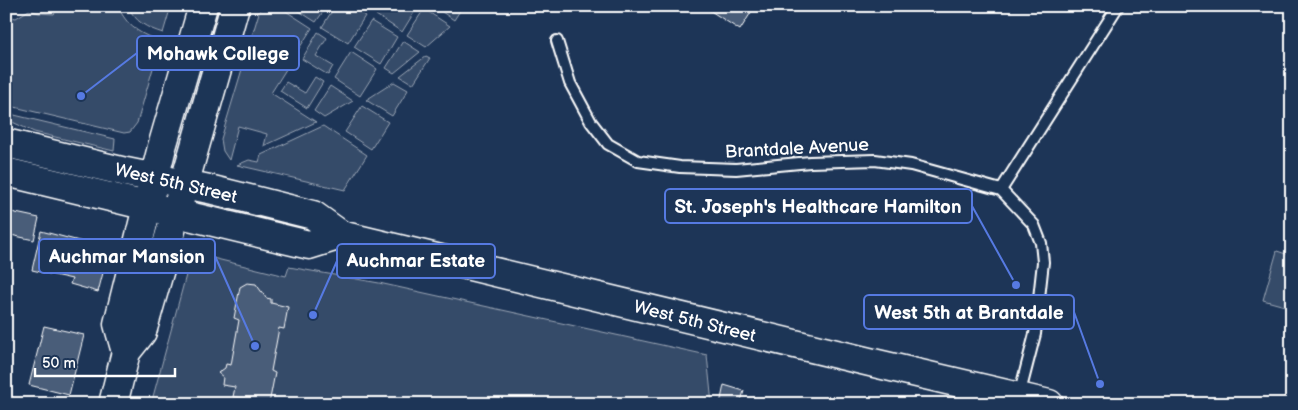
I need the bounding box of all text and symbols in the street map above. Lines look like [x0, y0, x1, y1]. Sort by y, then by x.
callout: Mohawk College [137, 36, 299, 70]
text: Mohawk College [147, 43, 289, 66]
street label: Brantdale Avenue [725, 134, 870, 163]
street label: West 5th Street [113, 159, 240, 208]
callout: St. Joseph's Healthcare Hamilton [665, 189, 972, 223]
text: St. Joseph's Healthcare Hamilton [675, 196, 962, 219]
callout: Auchmar Mansion [39, 239, 215, 273]
callout: Auchmar Estate [337, 244, 495, 278]
text: Auchmar Mansion [48, 246, 205, 269]
text: Auchmar Estate [346, 250, 485, 273]
callout: West 5th at Brantdale [864, 295, 1074, 329]
street label: West 5th Street [632, 296, 759, 347]
text: West 5th at Brantdale [874, 302, 1064, 325]
scale bar [35, 345, 175, 377]
text: 50 m [42, 354, 76, 373]

